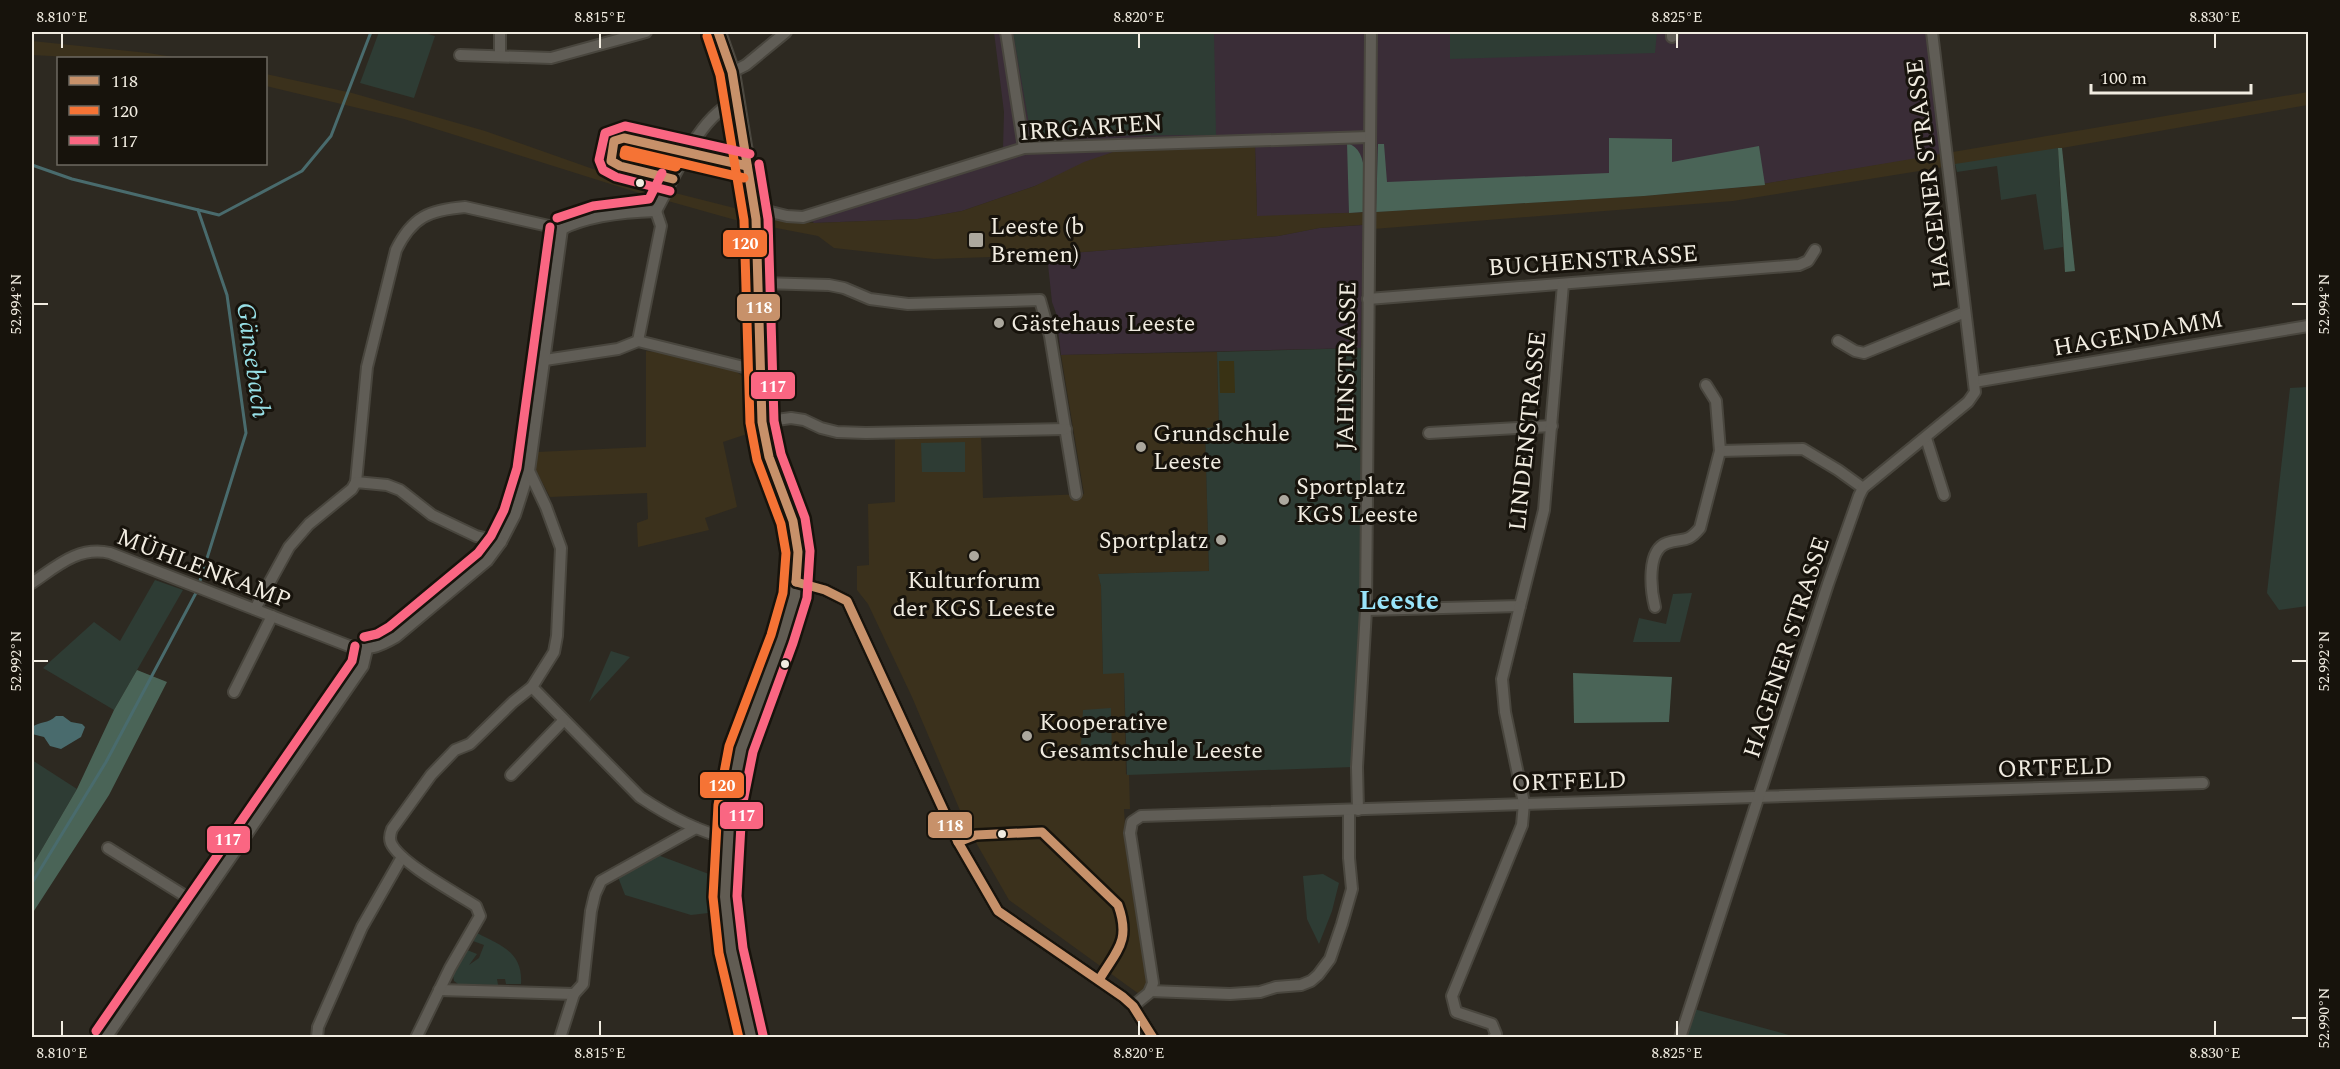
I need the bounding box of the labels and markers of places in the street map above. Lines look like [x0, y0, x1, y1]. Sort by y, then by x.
unlabelled marker [634, 177, 646, 189]
place label: Leeste (b Bremen) [990, 209, 1084, 273]
marker: Leeste (b Bremen) [967, 231, 985, 249]
place label: Gästehaus Leeste [1011, 306, 1195, 342]
marker: Gästehaus Leeste [992, 316, 1006, 330]
place label: Grundschule Leeste [1153, 416, 1290, 480]
marker: Grundschule Leeste [1134, 440, 1148, 454]
place label: Sportplatz KGS Leeste [1296, 469, 1418, 533]
marker: Sportplatz KGS Leeste [1277, 493, 1291, 507]
place label: Sportplatz [1099, 523, 1209, 559]
marker: Sportplatz [1214, 533, 1228, 547]
marker: Kulturforum der KGS Leeste [967, 549, 981, 563]
place label: Kulturforum der KGS Leeste [893, 563, 1055, 627]
unlabelled marker [779, 658, 791, 670]
place label: Kooperative Gesamtschule Leeste [1039, 705, 1263, 769]
marker: Kooperative Gesamtschule Leeste [1020, 729, 1034, 743]
unlabelled marker [996, 828, 1008, 840]

